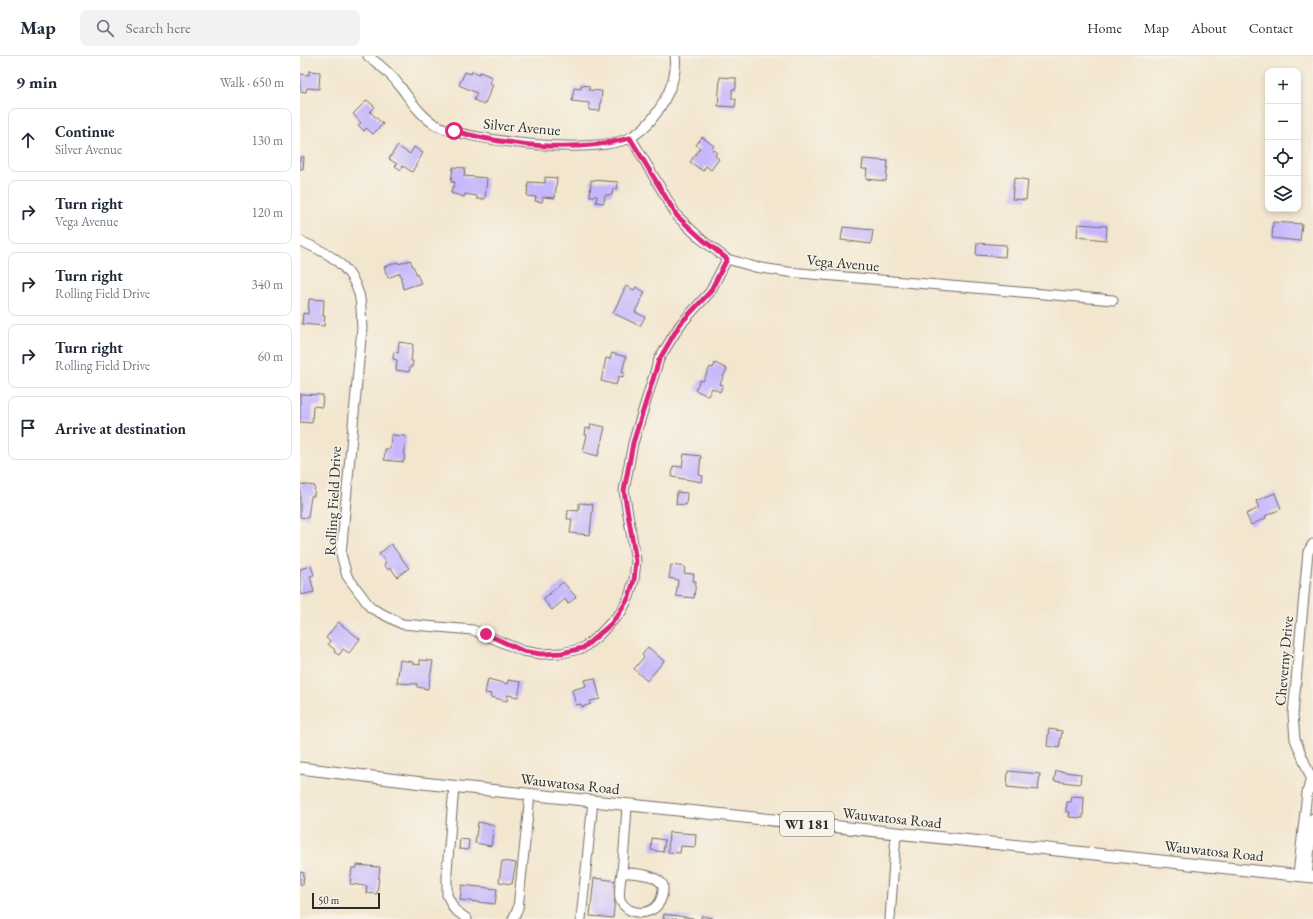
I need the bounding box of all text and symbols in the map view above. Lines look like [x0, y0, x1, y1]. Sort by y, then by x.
search box [80, 10, 360, 46]
text: Map [20, 15, 56, 40]
icon: search [94, 17, 116, 39]
text: Search here [126, 18, 191, 37]
text: Home [1087, 19, 1122, 37]
text: Map [1144, 19, 1169, 37]
text: About [1191, 19, 1227, 37]
text: Contact [1249, 19, 1293, 37]
map controls [1265, 68, 1301, 212]
button: + [1265, 68, 1301, 104]
text: 9 min [16, 71, 57, 93]
text: Walk · 650 m [220, 74, 284, 91]
button: − [1265, 104, 1301, 140]
street label: Silver Avenue [483, 114, 562, 139]
text: Continue [55, 122, 115, 141]
route start [445, 122, 463, 140]
icon: ahead [17, 129, 39, 151]
text: 130 m [252, 132, 283, 149]
button: locate [1265, 140, 1301, 176]
text: Silver Avenue [55, 141, 122, 158]
button: layers [1265, 176, 1301, 212]
text: Turn right [55, 194, 123, 213]
icon: right [17, 201, 39, 223]
text: 120 m [252, 204, 283, 221]
text: Vega Avenue [55, 213, 118, 230]
street label: Vega Avenue [806, 250, 880, 275]
text: Turn right [55, 266, 123, 285]
icon: right [17, 273, 39, 295]
text: 340 m [252, 276, 283, 293]
text: Rolling Field Drive [55, 285, 150, 302]
text: Turn right [55, 338, 123, 357]
icon: right [17, 345, 39, 367]
text: 60 m [258, 348, 283, 365]
text: Rolling Field Drive [55, 357, 150, 374]
icon: arrive [17, 417, 39, 439]
text: Arrive at destination [55, 419, 186, 438]
street label: Rolling Field Drive [320, 446, 345, 556]
street label: Cheverny Drive [1270, 615, 1297, 707]
route end [477, 625, 495, 643]
street label: Wauwatosa Road [520, 769, 621, 798]
street label: Wauwatosa Road [842, 803, 943, 832]
road number: WI 181 [780, 812, 834, 836]
street label: Wauwatosa Road [1164, 836, 1265, 865]
scale bar [312, 891, 380, 910]
text: 50 m [318, 893, 339, 907]

